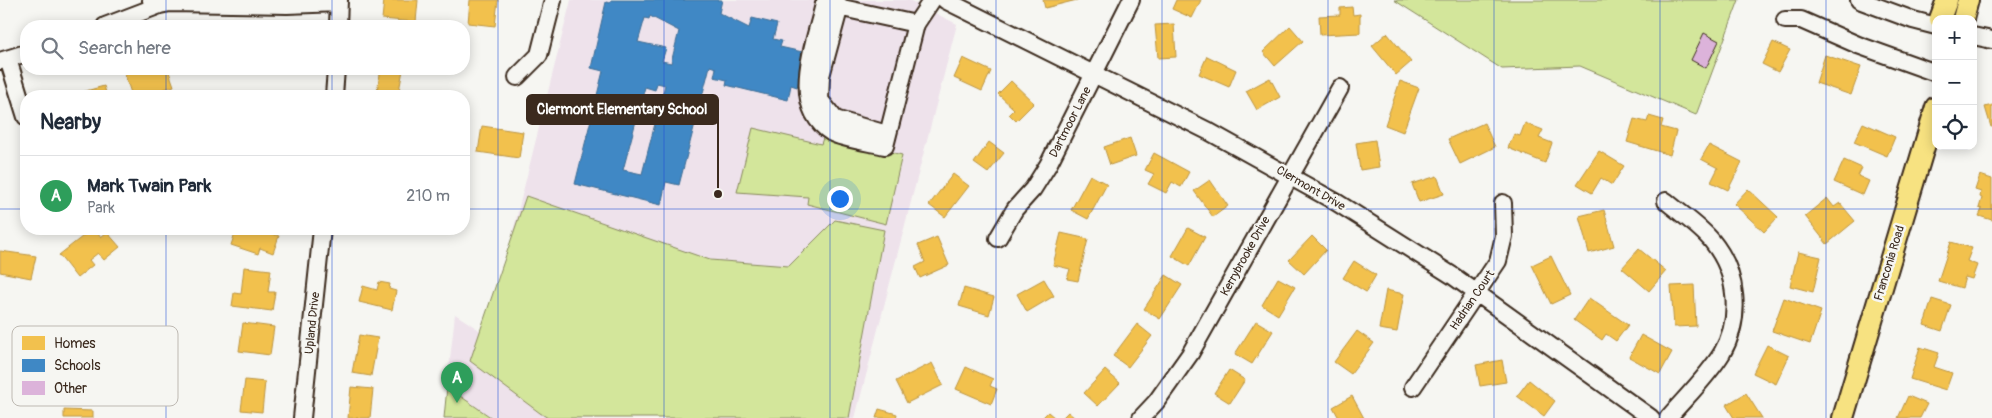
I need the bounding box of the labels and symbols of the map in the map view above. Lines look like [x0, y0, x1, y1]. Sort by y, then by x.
street label: Dartmoor Lane [1046, 84, 1095, 160]
callout: Clermont Elementary School [527, 95, 718, 124]
text: Clermont Elementary School [537, 101, 707, 118]
street label: Clermont Drive [1274, 163, 1348, 214]
your location [827, 186, 853, 212]
street label: Kerrybrooke Drive [1217, 214, 1274, 299]
street label: Franconia Road [1871, 224, 1908, 303]
street label: Hadrian Court [1447, 267, 1498, 333]
street label: Upland Drive [302, 291, 323, 355]
legend [12, 326, 178, 406]
text: Homes [54, 335, 96, 352]
text: Schools [54, 357, 101, 374]
pin: A [441, 362, 473, 403]
text: Other [54, 380, 87, 397]

